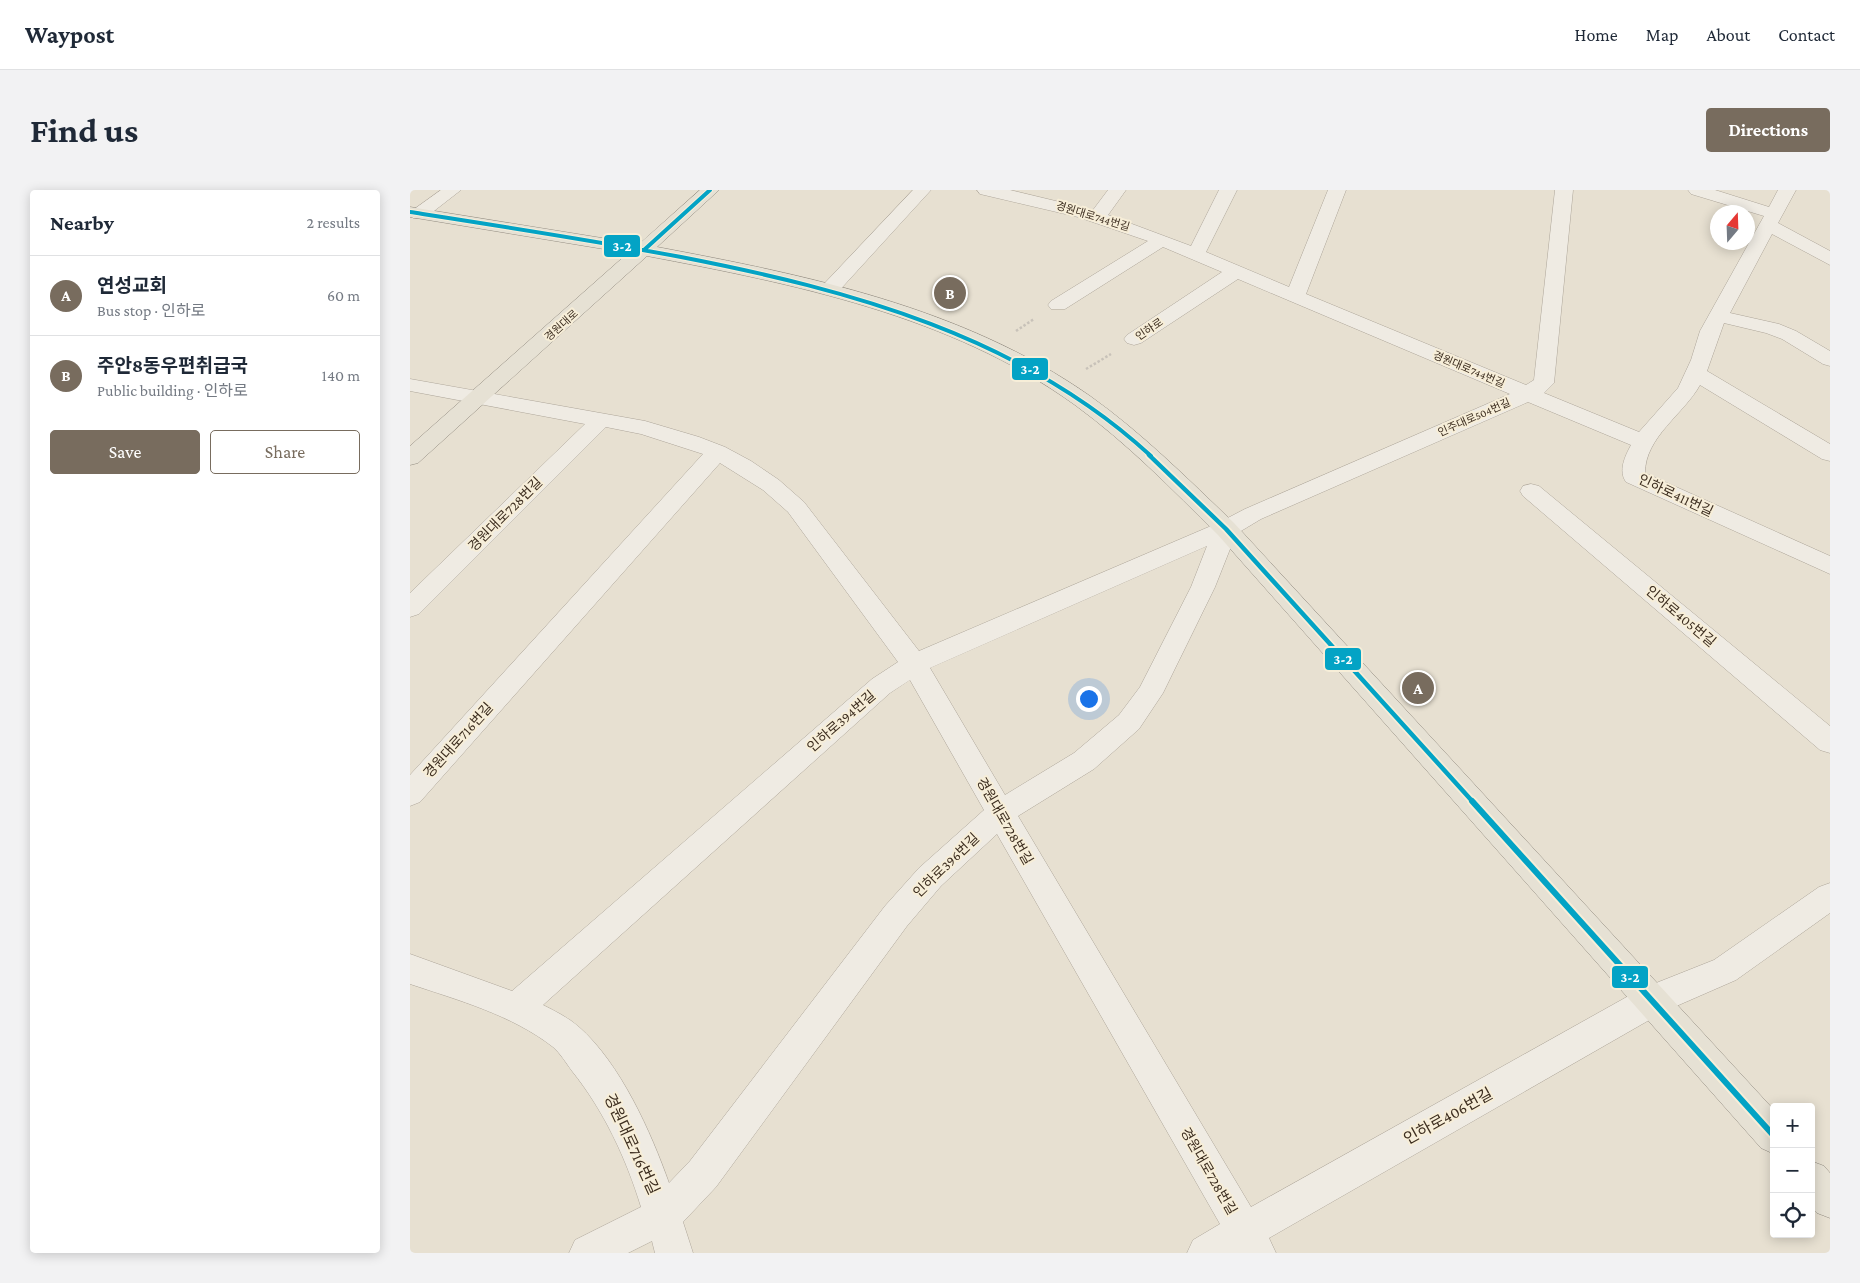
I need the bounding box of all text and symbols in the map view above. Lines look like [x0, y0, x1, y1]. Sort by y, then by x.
text: Waypost [25, 21, 114, 48]
text: Home [1575, 25, 1618, 45]
text: Map [1646, 25, 1678, 45]
text: About [1706, 25, 1750, 45]
text: Contact [1778, 25, 1835, 45]
button: Directions [1706, 108, 1830, 152]
text: Find us [30, 111, 138, 150]
street label: 경원대로744번길 [1055, 199, 1131, 233]
north arrow [1710, 205, 1755, 250]
text: Nearby [50, 211, 114, 235]
text: 2 results [307, 214, 360, 231]
line badge: 3-2 [603, 234, 641, 258]
text: 3-2 [612, 238, 632, 254]
pin: B [934, 274, 966, 312]
text: 연성교회 [97, 275, 167, 296]
text: A [61, 287, 71, 304]
text: 60 m [327, 287, 360, 304]
text: Bus stop · 인하로 [97, 302, 205, 319]
street label: 경원대로 [542, 307, 580, 343]
street label: 인하로 [1133, 316, 1165, 342]
street label: 경원대로744번길 [1431, 348, 1507, 390]
text: 주안8동우편취급국 [97, 355, 248, 376]
line badge: 3-2 [1011, 357, 1049, 381]
text: 3-2 [1020, 361, 1040, 377]
text: B [61, 367, 71, 384]
text: 140 m [322, 367, 360, 384]
text: Public building · 인하로 [97, 382, 248, 399]
street label: 인주대로504번길 [1436, 396, 1512, 438]
button: Save [50, 430, 200, 474]
button: Share [210, 430, 360, 474]
street label: 인하로411번길 [1636, 471, 1716, 519]
street label: 경원대로728번길 [465, 474, 545, 554]
street label: 인하로405번길 [1643, 582, 1719, 650]
line badge: 3-2 [1324, 647, 1362, 671]
text: 3-2 [1333, 651, 1353, 667]
pin: A [1402, 669, 1434, 707]
your location [1076, 686, 1102, 712]
street label: 인하로394번길 [804, 687, 878, 755]
street label: 경원대로716번길 [420, 699, 496, 781]
street label: 경원대로728번길 [974, 775, 1036, 867]
street label: 인하로396번길 [910, 830, 982, 900]
line badge: 3-2 [1611, 965, 1649, 989]
text: 3-2 [1620, 969, 1640, 985]
street label: 인하로406번길 [1401, 1085, 1495, 1147]
street label: 경원대로716번길 [601, 1091, 663, 1197]
map controls [1770, 1103, 1815, 1238]
button: + [1770, 1103, 1815, 1148]
street label: 경원대로728번길 [1178, 1125, 1240, 1217]
button: − [1770, 1148, 1815, 1193]
button: locate [1770, 1193, 1815, 1238]

